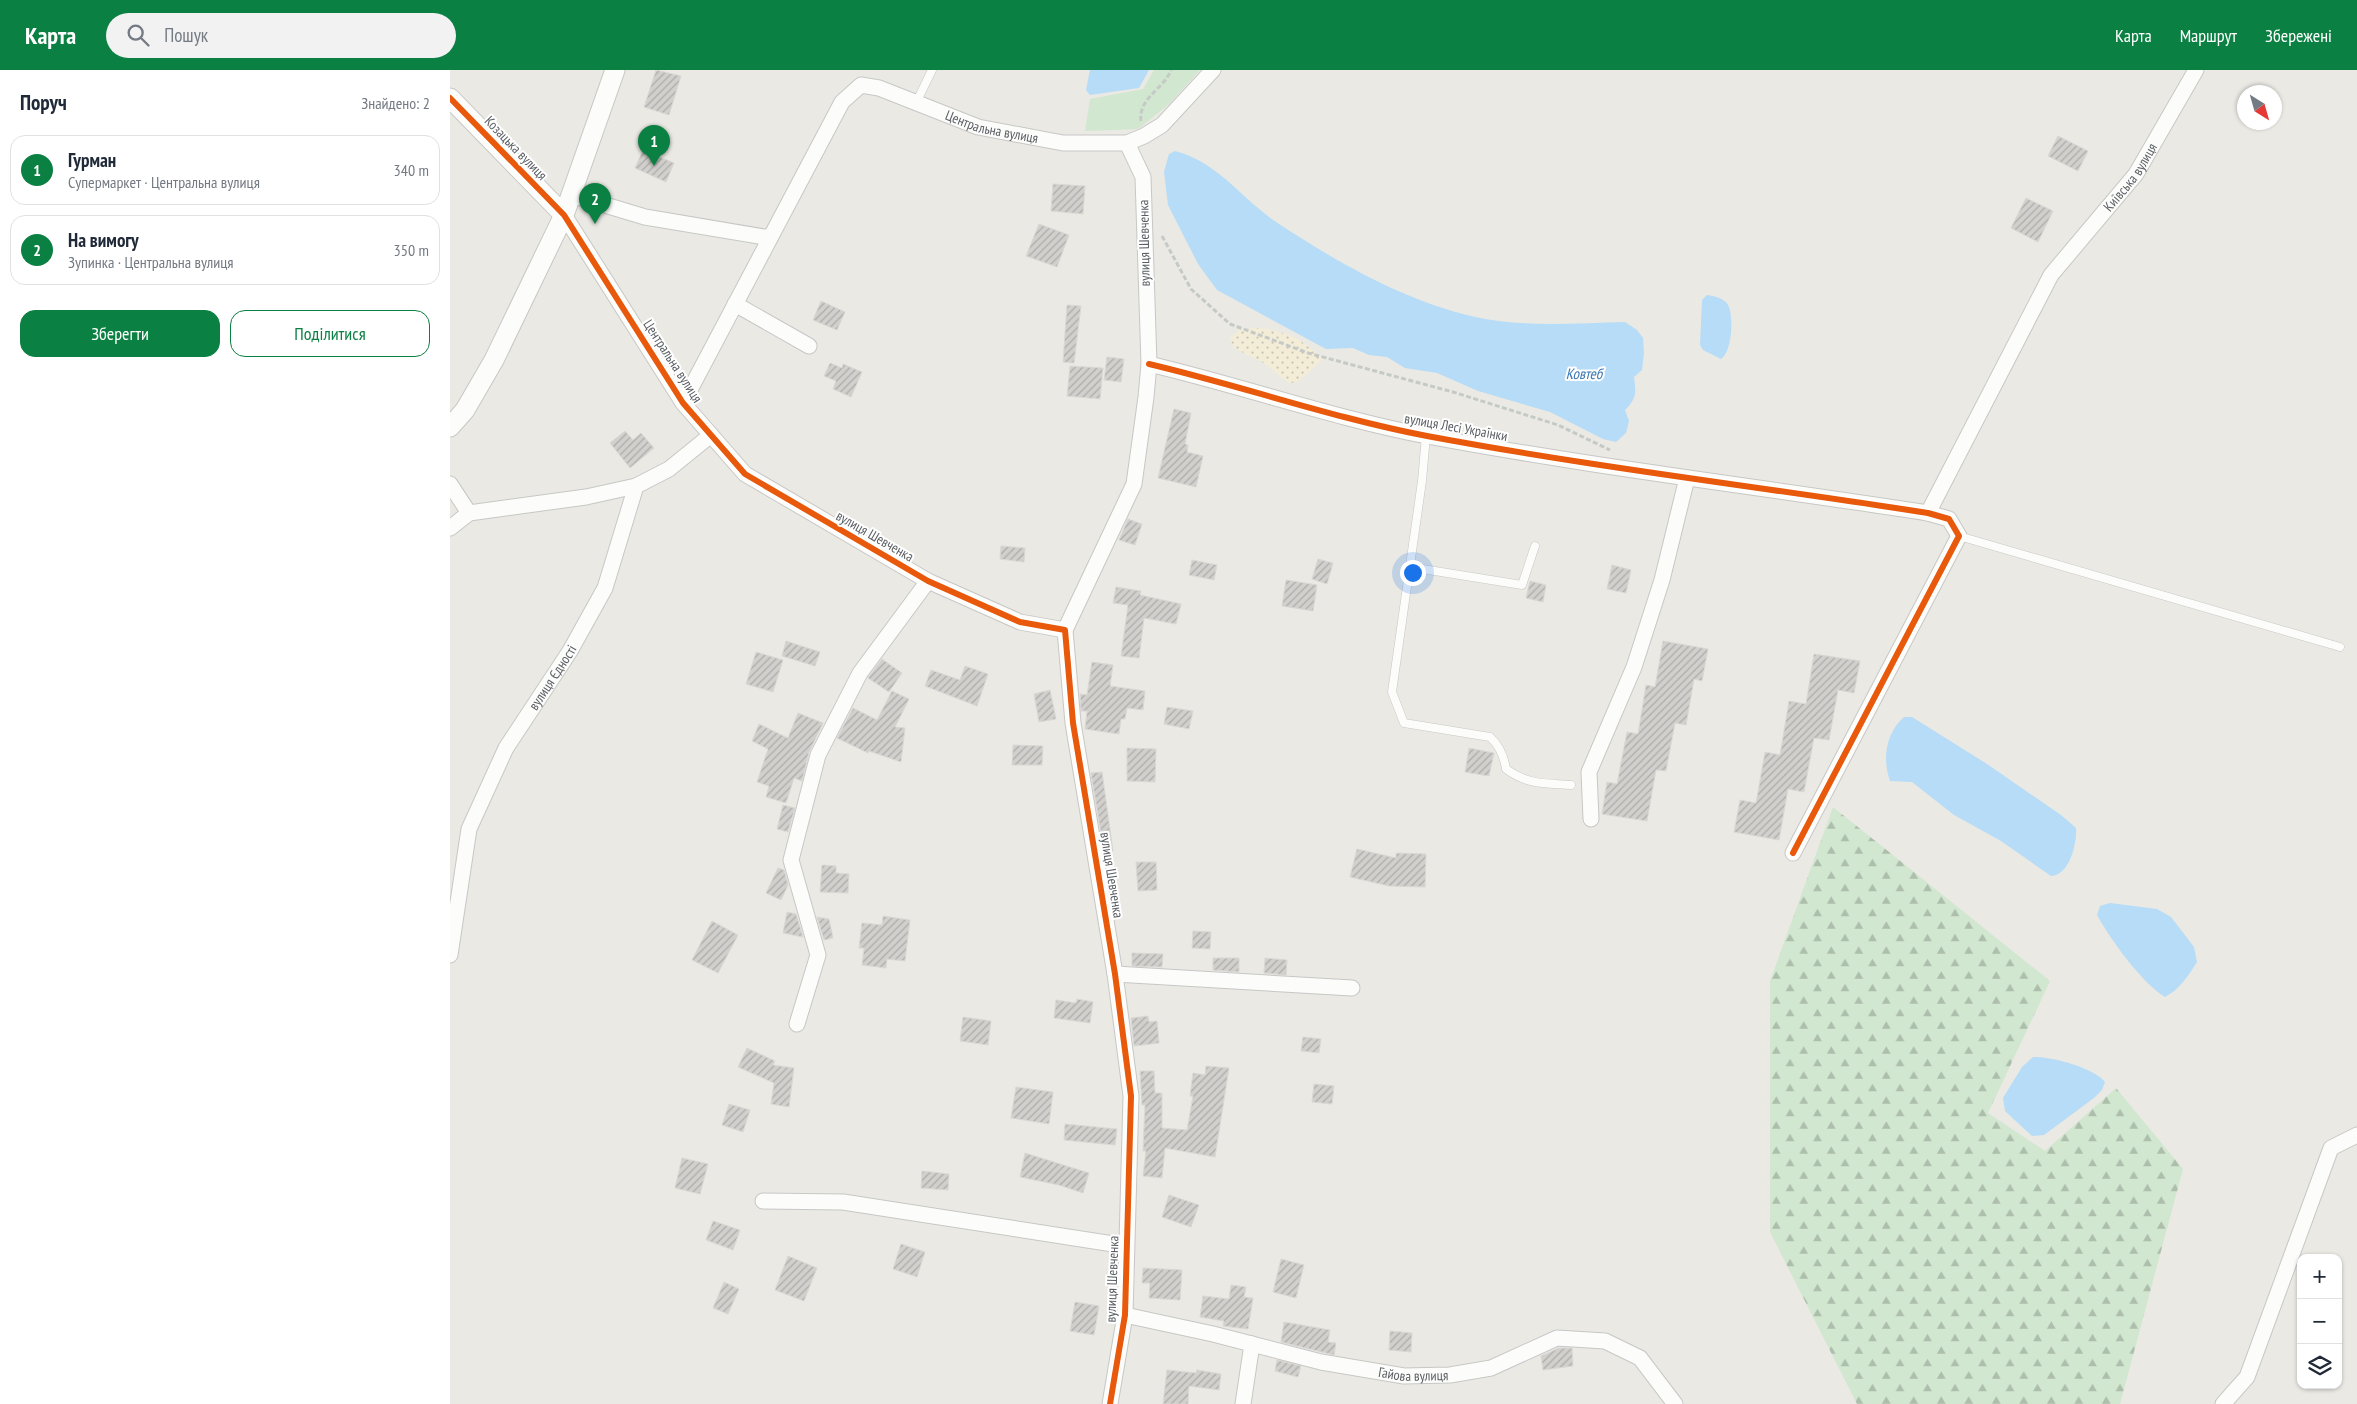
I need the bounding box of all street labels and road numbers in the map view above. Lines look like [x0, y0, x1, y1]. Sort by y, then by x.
street label: Центральна вулиця [943, 106, 1040, 147]
street label: Козацька вулиця [481, 112, 551, 184]
street label: Київська вулиця [2099, 140, 2161, 215]
street label: вулиця Шевченка [1134, 199, 1154, 287]
street label: Центральна вулиця [639, 316, 707, 406]
street label: вулиця Лесі Українки [1403, 409, 1509, 445]
street label: вулиця Шевченка [833, 507, 917, 565]
street label: вулиця Єдності [525, 642, 581, 713]
street label: вулиця Шевченка [1096, 831, 1128, 919]
street label: вулиця Шевченка [1101, 1235, 1123, 1323]
street label: Гайова вулиця [1377, 1363, 1448, 1385]

